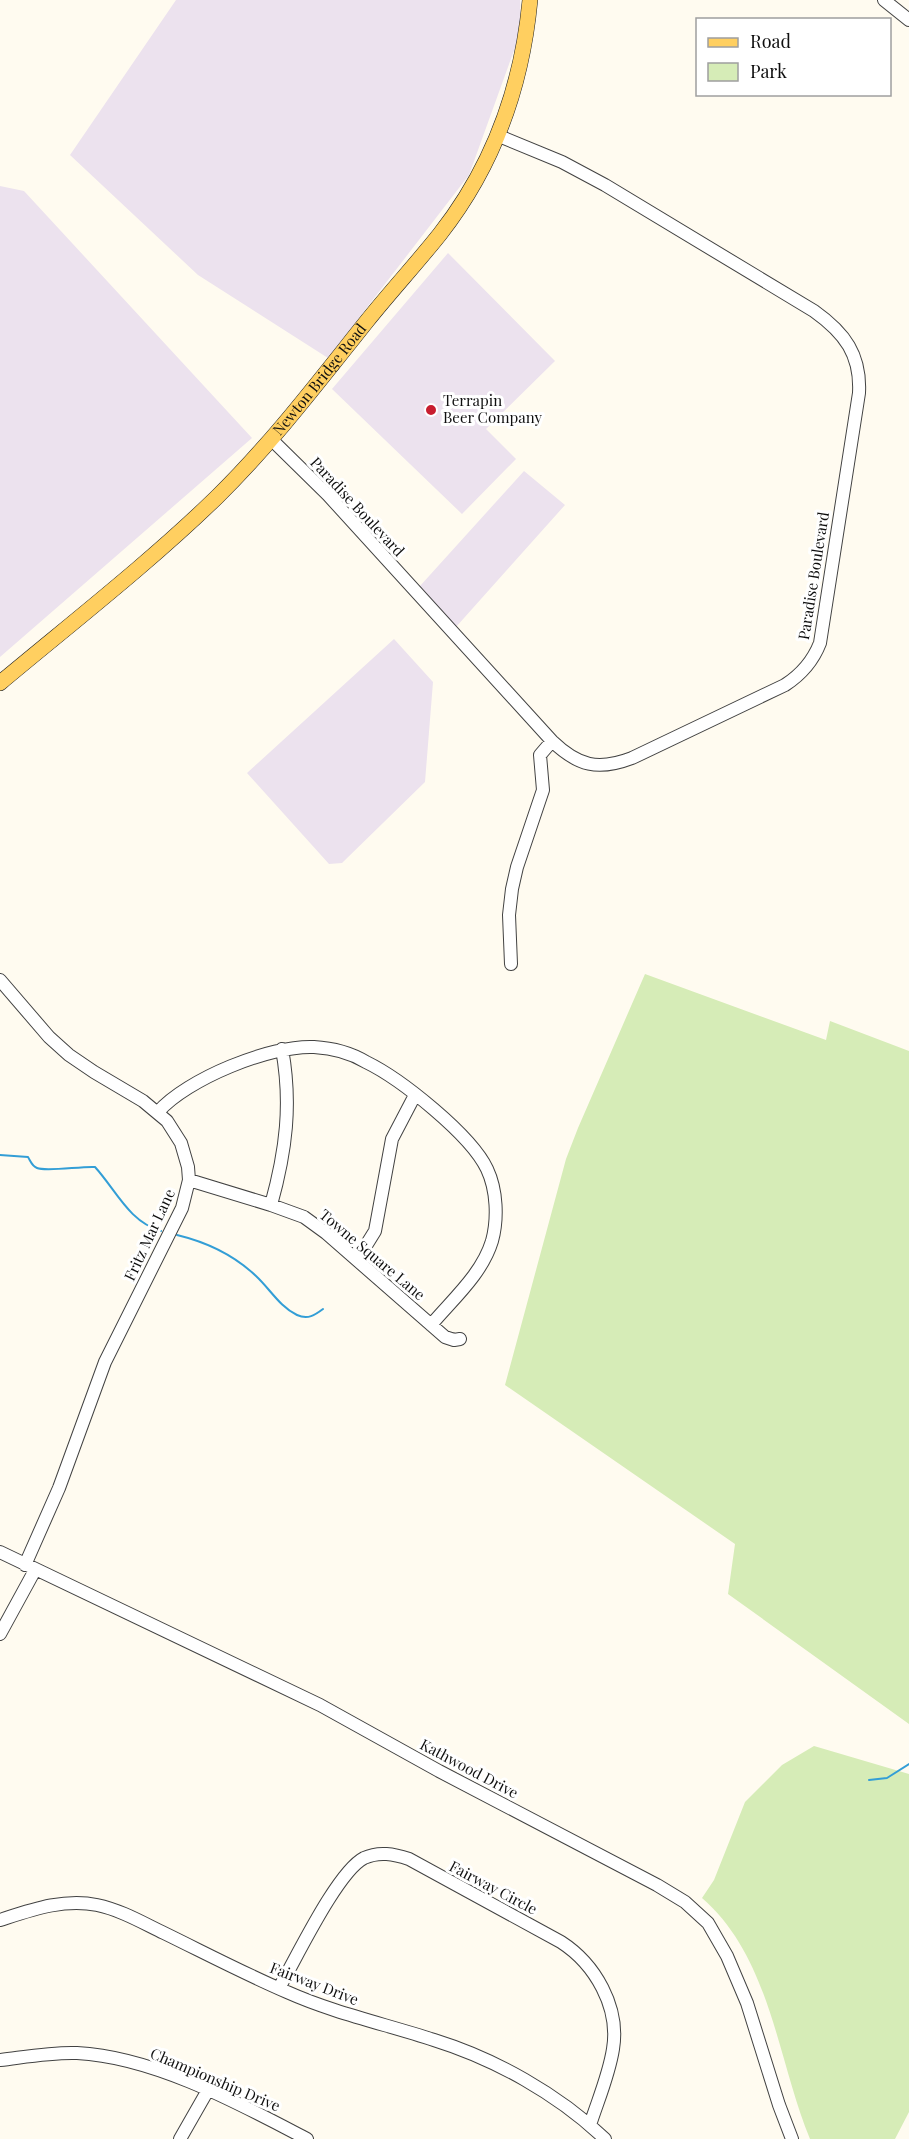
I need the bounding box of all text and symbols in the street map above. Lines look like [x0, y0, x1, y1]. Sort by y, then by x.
legend [696, 18, 891, 96]
text: Road [750, 29, 791, 53]
text: Park [750, 59, 787, 83]
street label: Newton Bridge Road [268, 319, 370, 439]
place label: Terrapin Beer Company [443, 390, 542, 427]
marker: Terrapin Beer Company [424, 403, 438, 417]
street label: Paradise Boulevard [306, 452, 409, 561]
street label: Paradise Boulevard [793, 510, 833, 641]
street label: Fritz Mar Lane [119, 1185, 179, 1284]
street label: Towne Square Lane [316, 1204, 430, 1304]
street label: Kathwood Drive [417, 1734, 522, 1802]
street label: Fairway Circle [446, 1856, 541, 1919]
street label: Fairway Drive [267, 1957, 362, 2009]
street label: Championship Drive [147, 2043, 283, 2115]

